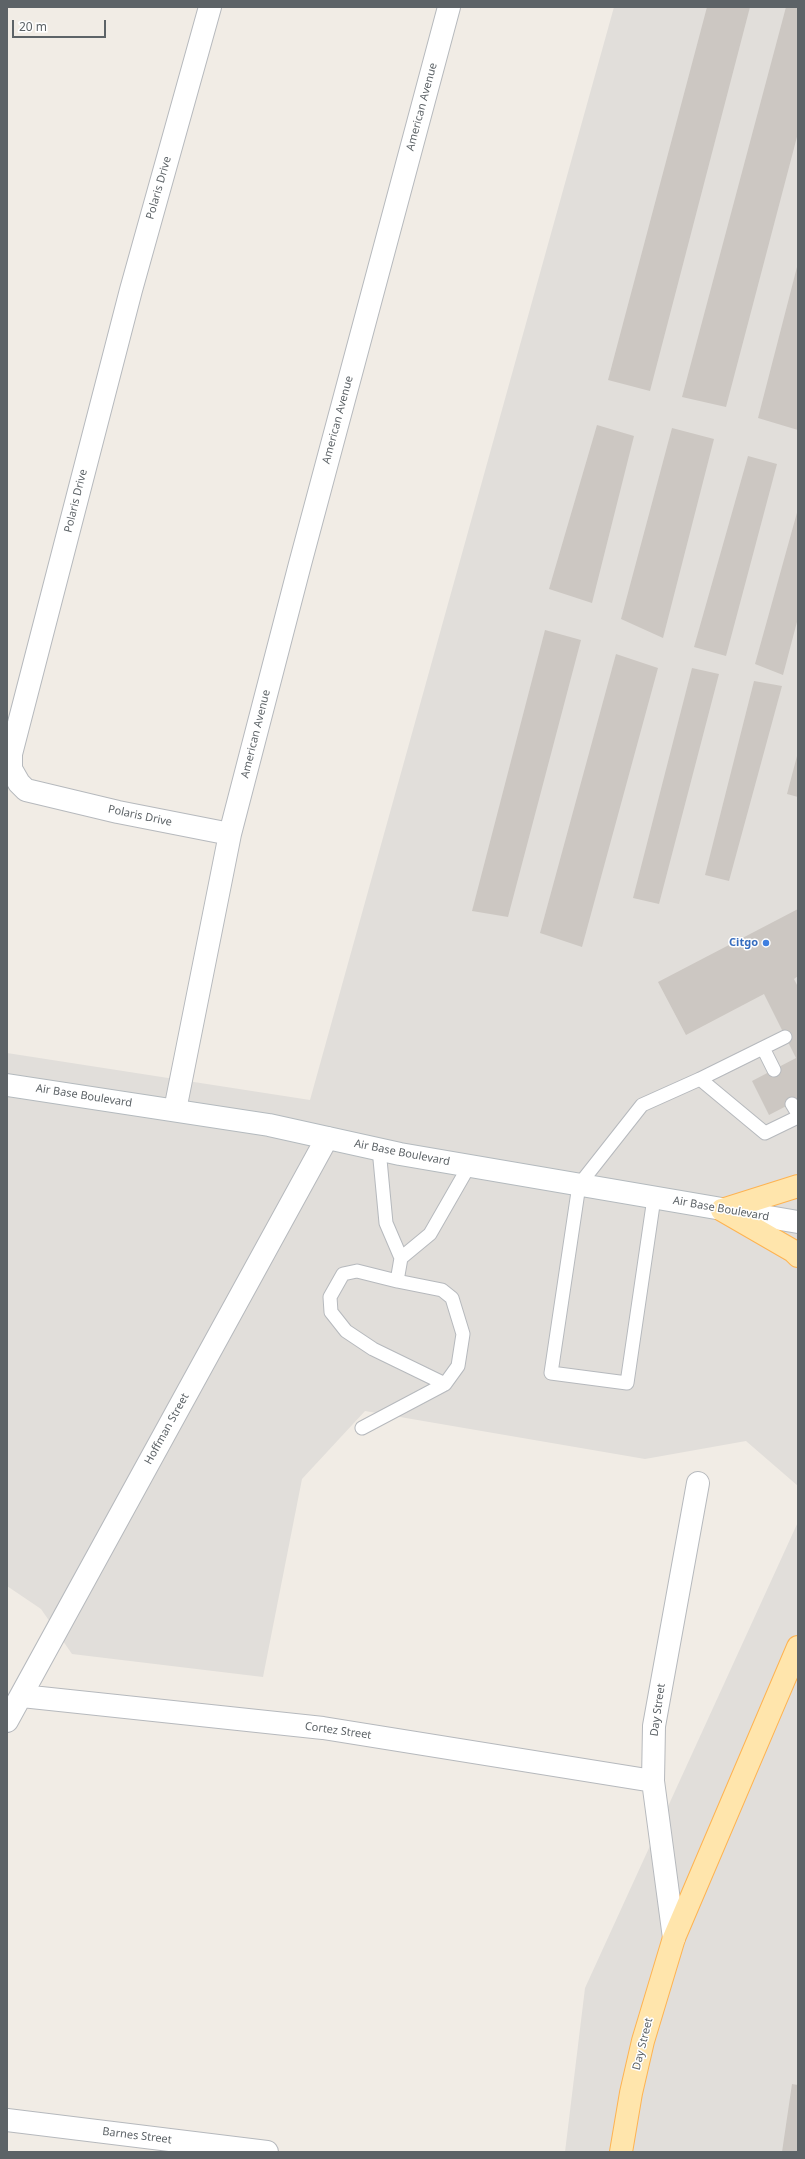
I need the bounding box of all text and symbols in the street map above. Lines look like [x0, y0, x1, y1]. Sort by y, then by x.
scale bar [14, 12, 108, 38]
text: 20 m [19, 18, 47, 35]
street label: American Avenue [404, 62, 440, 152]
street label: Polaris Drive [144, 155, 174, 221]
street label: American Avenue [320, 375, 356, 465]
street label: Polaris Drive [62, 468, 90, 534]
street label: American Avenue [239, 688, 273, 780]
street label: Polaris Drive [107, 803, 173, 829]
place label: Citgo [729, 936, 758, 950]
marker: Citgo [761, 938, 771, 948]
street label: Air Base Boulevard [35, 1082, 133, 1110]
street label: Air Base Boulevard [353, 1137, 451, 1169]
street label: Air Base Boulevard [672, 1194, 770, 1224]
street label: Hoffman Street [142, 1391, 192, 1467]
street label: Day Street [648, 1683, 668, 1737]
street label: Cortez Street [304, 1720, 372, 1742]
street label: Day Street [630, 2017, 656, 2071]
street label: Barnes Street [102, 2125, 172, 2147]

